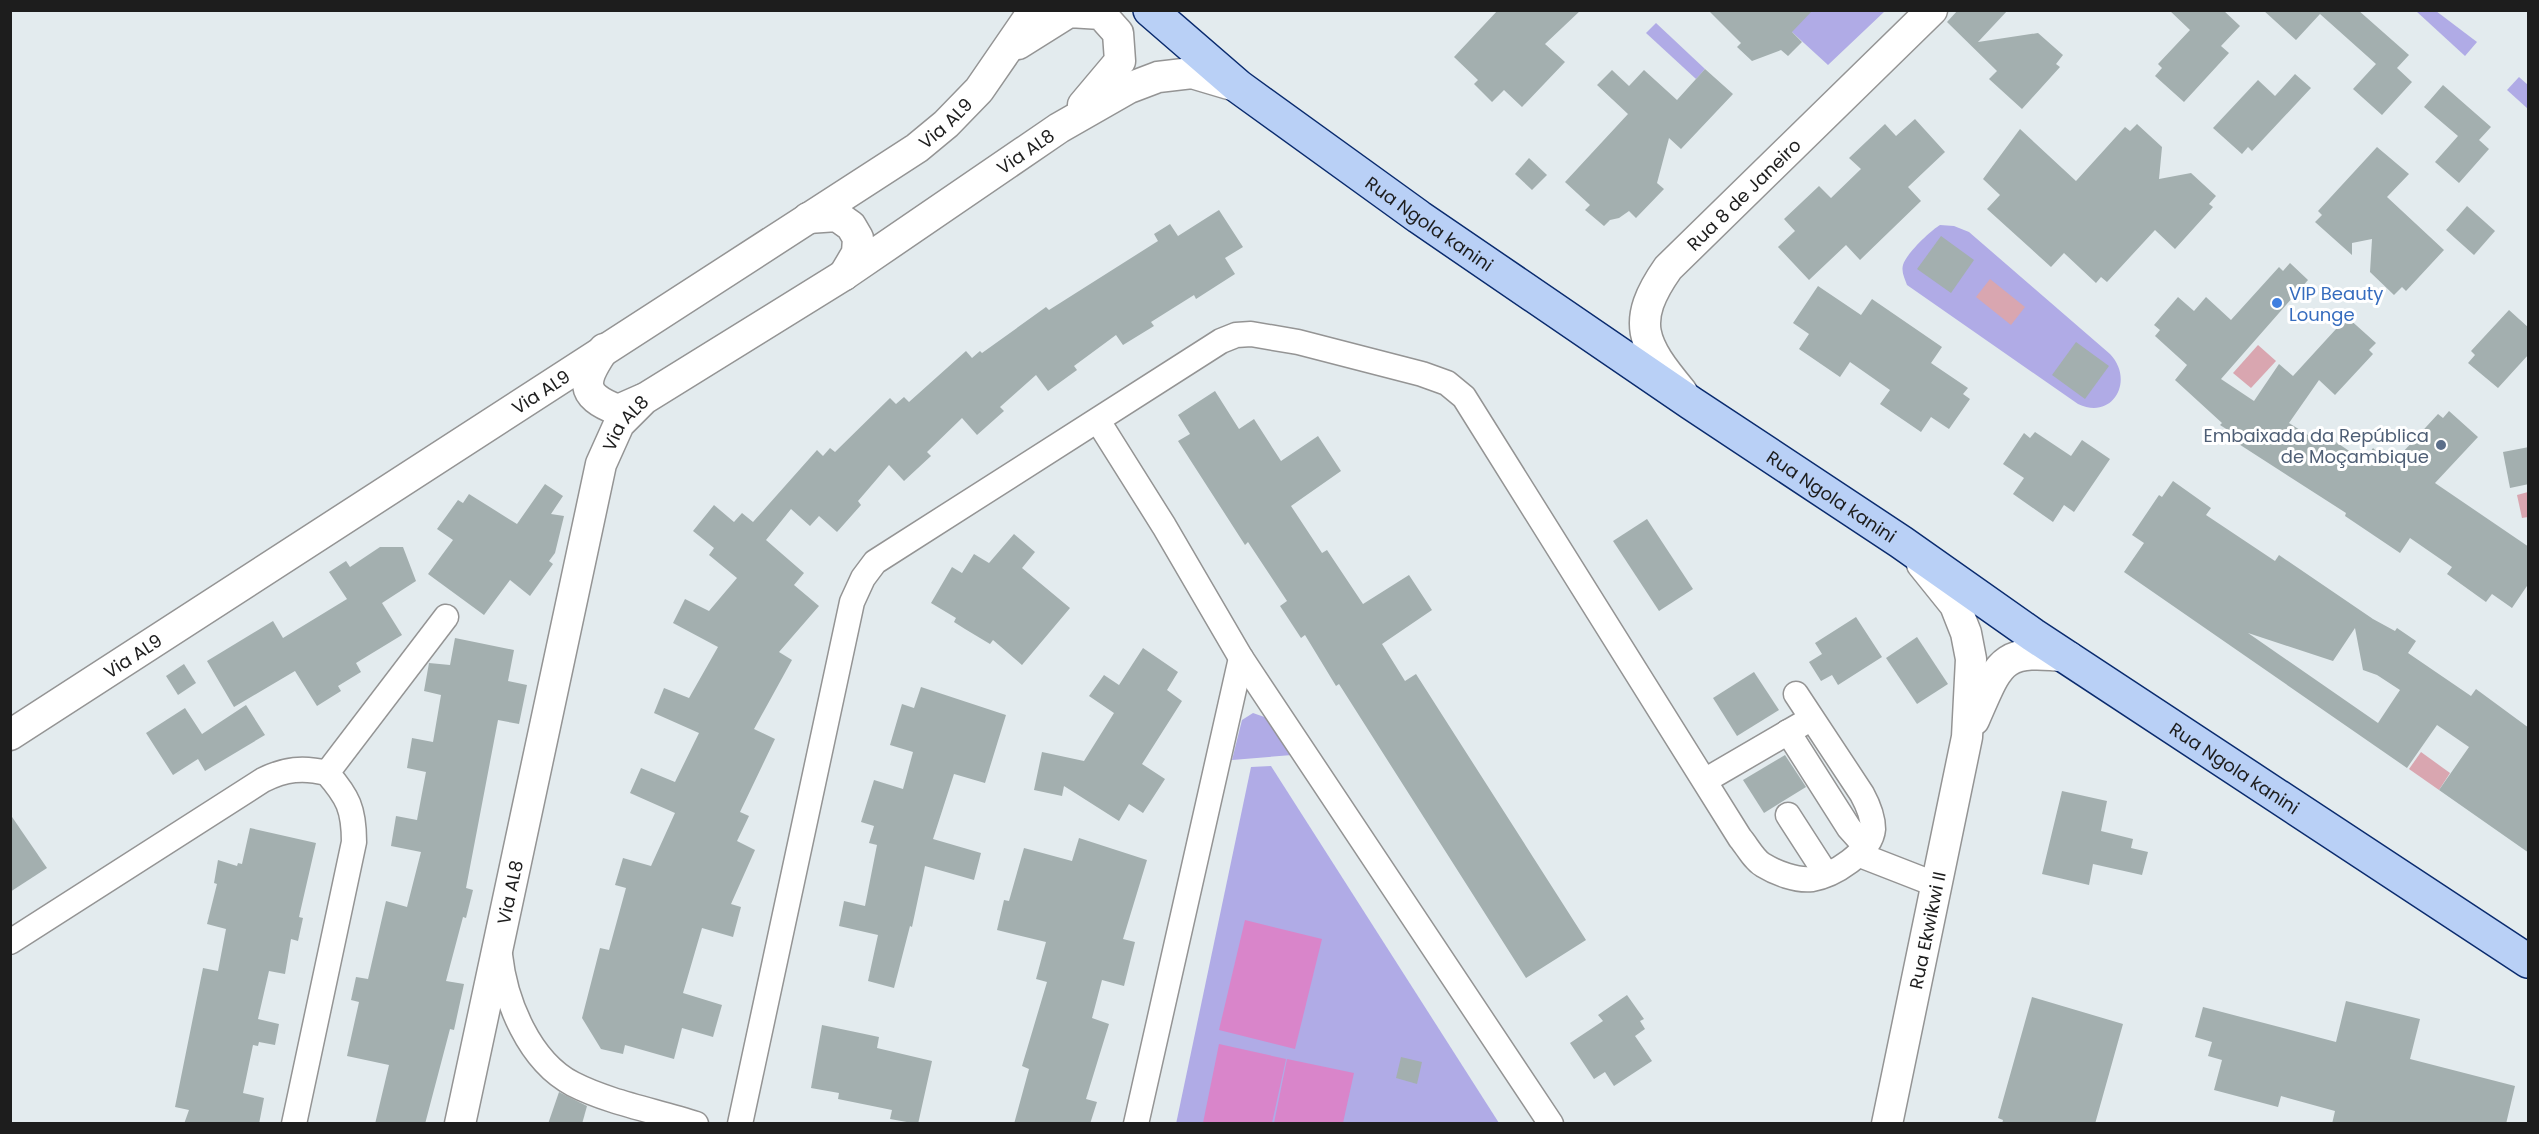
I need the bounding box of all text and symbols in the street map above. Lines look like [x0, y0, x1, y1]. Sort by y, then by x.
street label: Via AL9 [913, 92, 978, 154]
street label: Via AL8 [991, 122, 1059, 180]
street label: Rua 8 de Janeiro [1681, 133, 1806, 256]
street label: Rua Ngola kanini [1361, 170, 1498, 277]
place label: VIP Beauty Lounge [2289, 281, 2383, 327]
marker: VIP Beauty Lounge [2270, 296, 2284, 310]
street label: Via AL9 [507, 364, 575, 420]
street label: Via AL8 [596, 389, 654, 455]
place label: Embaixada da República de Moçambique [2203, 423, 2429, 469]
marker: Embaixada da República de Moçambique [2434, 438, 2448, 452]
street label: Rua Ngola kanini [1762, 444, 1901, 548]
street label: Via AL9 [99, 628, 167, 684]
street label: Rua Ngola kanini [2165, 716, 2304, 820]
street label: Via AL8 [491, 858, 529, 927]
street label: Rua Ekwikwi II [1903, 869, 1951, 991]

